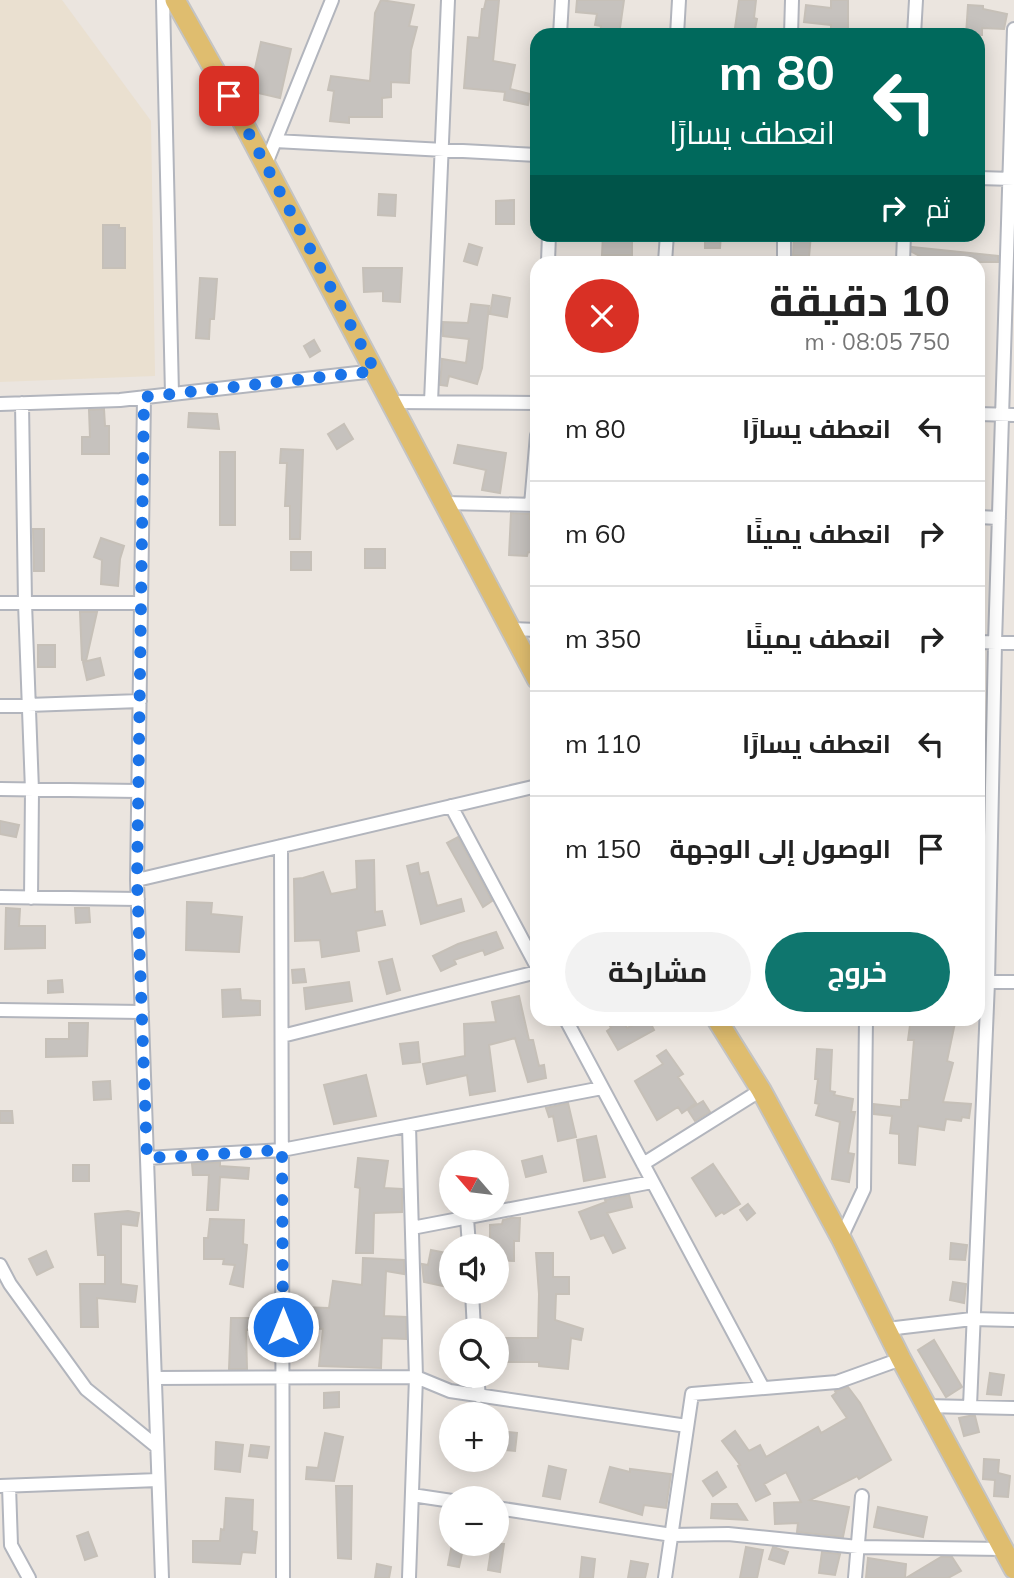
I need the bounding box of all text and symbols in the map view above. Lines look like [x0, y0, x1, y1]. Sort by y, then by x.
text: 80 m [719, 41, 835, 102]
icon: left [859, 56, 950, 147]
pin [199, 66, 259, 126]
icon: arrive [210, 77, 248, 115]
text: انعطف يسارًا [669, 112, 835, 152]
icon: right [874, 189, 912, 227]
text: ثم [926, 192, 950, 225]
text: 10 دقيقة [769, 274, 950, 327]
button: close [565, 279, 639, 353]
text: 750 m · 08:05 [805, 327, 950, 356]
icon: left [912, 410, 950, 448]
text: 80 m [565, 412, 626, 445]
text: انعطف يسارًا [742, 412, 891, 445]
icon: right [912, 515, 950, 553]
text: 60 m [565, 517, 626, 550]
text: انعطف يمينًا [745, 517, 891, 550]
icon: right [912, 620, 950, 658]
text: 350 m [565, 622, 641, 655]
text: انعطف يمينًا [745, 622, 891, 655]
icon: left [912, 725, 950, 763]
text: 110 m [565, 727, 641, 760]
text: انعطف يسارًا [742, 727, 891, 760]
icon: arrive [912, 830, 950, 868]
text: 150 m [565, 832, 641, 865]
text: الوصول إلى الوجهة [670, 832, 891, 865]
button: مشاركة [565, 932, 751, 1012]
button: خروج [765, 932, 950, 1012]
north arrow [439, 1150, 509, 1220]
map controls [439, 1150, 509, 1556]
button: sound [439, 1234, 509, 1304]
position arrow [246, 1290, 320, 1364]
button: search [439, 1318, 509, 1388]
button: + [439, 1402, 509, 1472]
button: − [439, 1486, 509, 1556]

